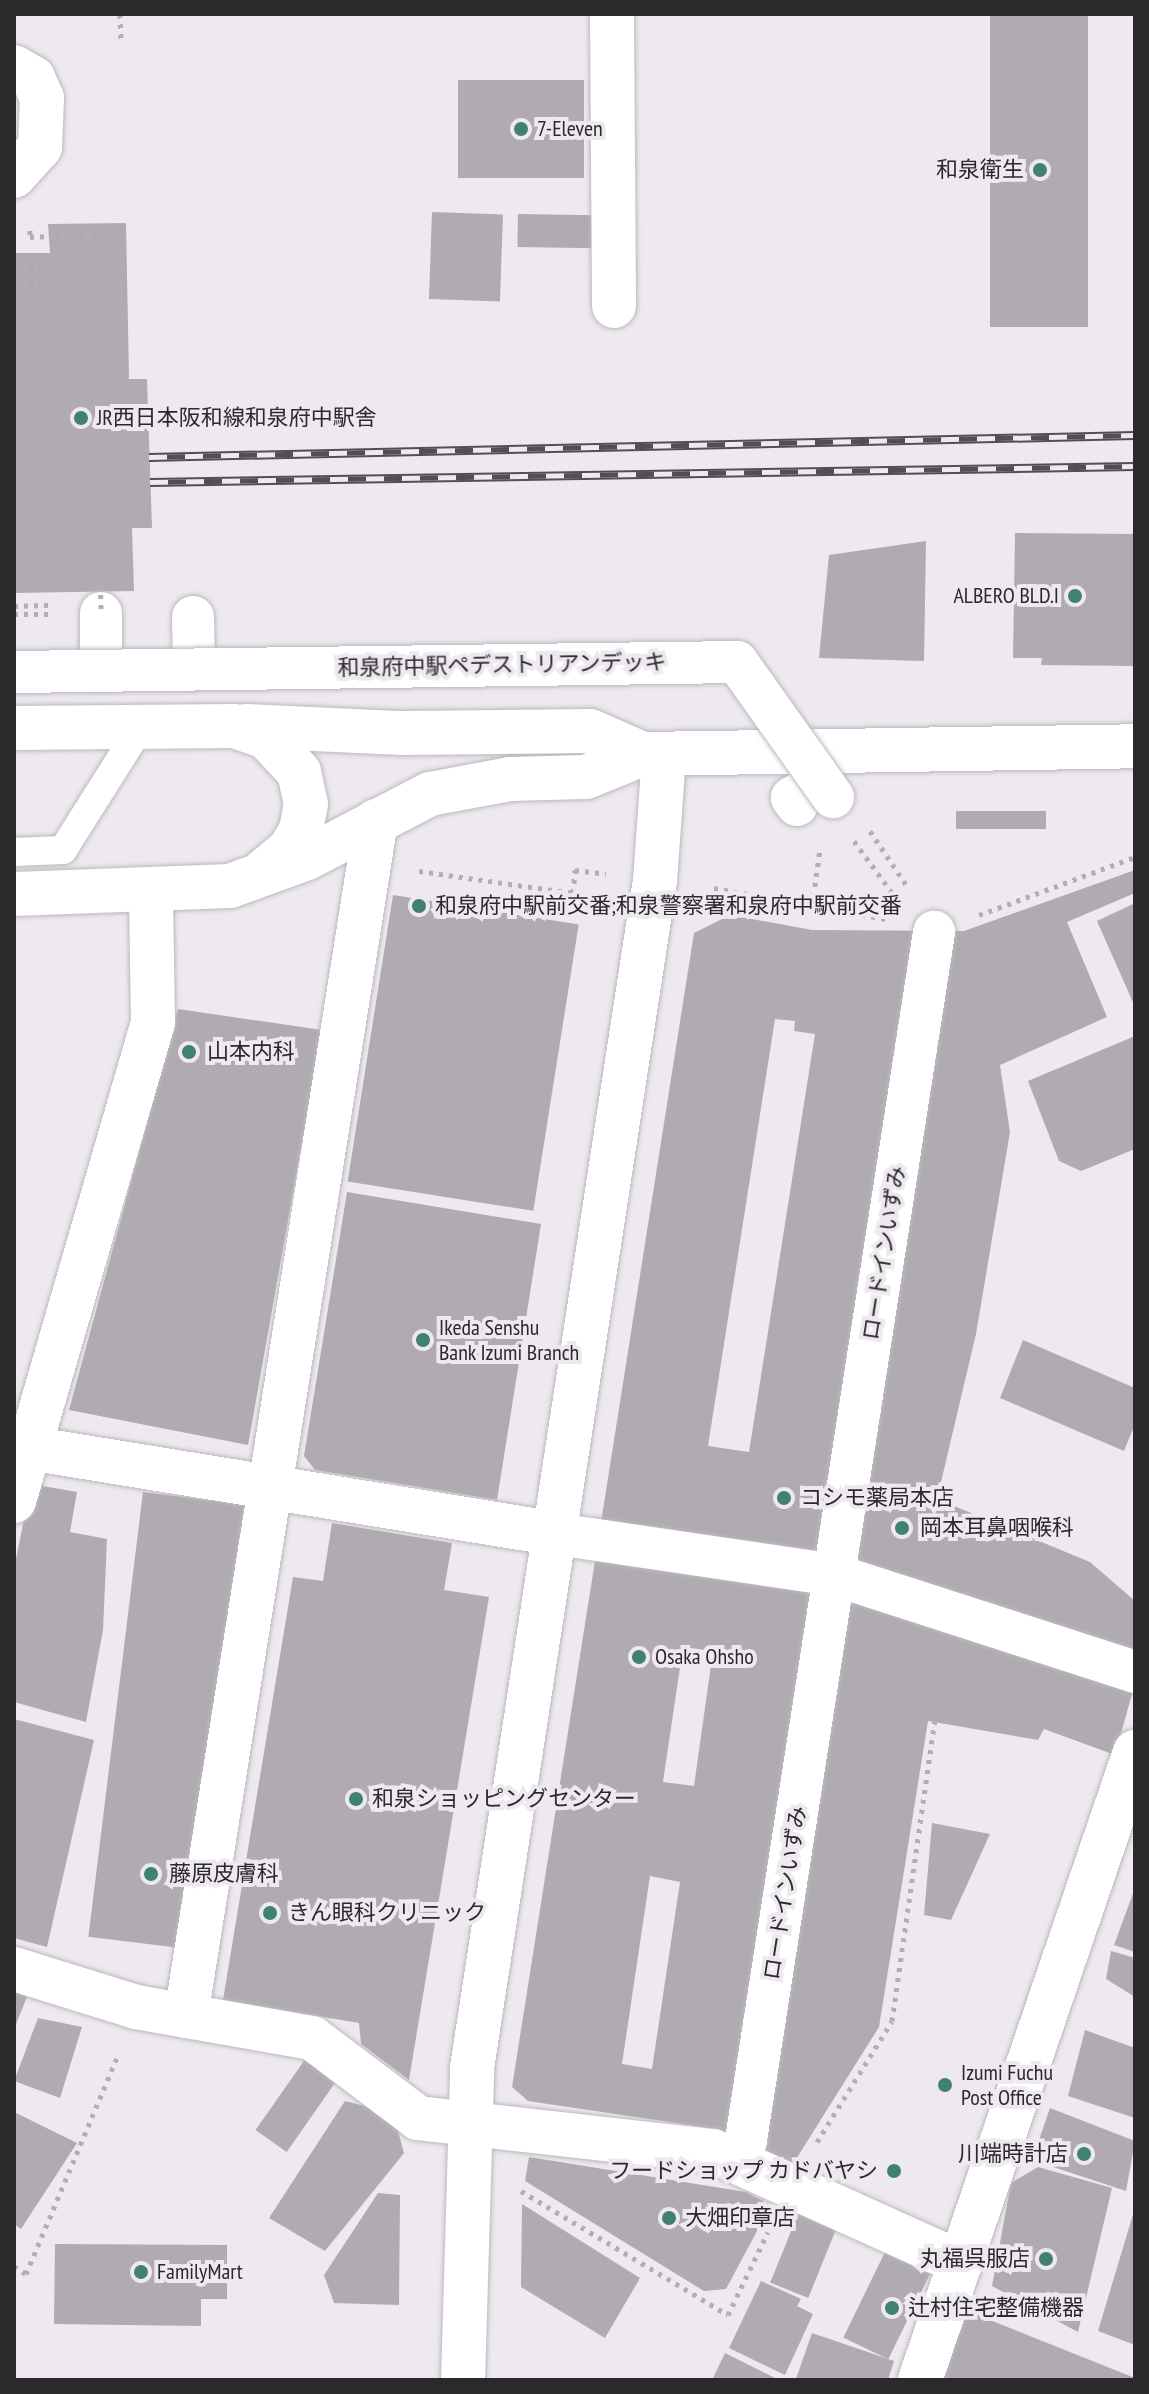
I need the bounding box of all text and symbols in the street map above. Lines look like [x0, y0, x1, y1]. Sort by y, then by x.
place label: 7-Eleven [537, 116, 603, 142]
marker: 7-Eleven [512, 120, 530, 138]
place label: 和泉衛生 [936, 157, 1024, 183]
marker: 和泉衛生 [1031, 161, 1049, 179]
place label: JR西日本阪和線和泉府中駅舎 [97, 405, 377, 431]
marker: JR西日本阪和線和泉府中駅舎 [72, 409, 90, 427]
place label: ALBERO BLD.I [953, 583, 1059, 609]
marker: ALBERO BLD.I [1066, 587, 1084, 605]
street label: 和泉府中駅ペデストリアンデッキ [337, 649, 667, 681]
place label: 和泉府中駅前交番;和泉警察署和泉府中駅前交番 [435, 893, 902, 919]
marker: 和泉府中駅前交番;和泉警察署和泉府中駅前交番 [410, 897, 428, 915]
place label: 山本内科 [207, 1039, 295, 1065]
marker: 山本内科 [178, 1041, 200, 1063]
street label: ロードインいずみ [857, 1164, 911, 1342]
place label: Ikeda Senshu Bank Izumi Branch [439, 1314, 580, 1366]
marker: Ikeda Senshu Bank Izumi Branch [414, 1331, 432, 1349]
place label: コシモ薬局本店 [800, 1485, 954, 1511]
marker: コシモ薬局本店 [775, 1489, 793, 1507]
place label: 岡本耳鼻咽喉科 [920, 1515, 1074, 1541]
marker: 岡本耳鼻咽喉科 [891, 1517, 913, 1539]
place label: Osaka Ohsho [655, 1644, 754, 1670]
marker: Osaka Ohsho [630, 1648, 648, 1666]
place label: 和泉ショッピングセンター [372, 1786, 636, 1812]
marker: 和泉ショッピングセンター [347, 1790, 365, 1808]
street label: ロードインいずみ [758, 1804, 812, 1982]
place label: 藤原皮膚科 [169, 1861, 279, 1887]
marker: 藤原皮膚科 [140, 1863, 162, 1885]
place label: きん眼科クリニック [288, 1900, 486, 1926]
marker: きん眼科クリニック [259, 1902, 281, 1924]
place label: Izumi Fuchu Post Office [961, 2059, 1053, 2110]
marker: Izumi Fuchu Post Office [936, 2076, 954, 2094]
place label: 川端時計店 [958, 2141, 1068, 2167]
marker: 川端時計店 [1075, 2145, 1093, 2163]
place label: フードショップ カドバヤシ [609, 2158, 878, 2184]
marker: フードショップ カドバヤシ [885, 2162, 903, 2180]
place label: 大畑印章店 [685, 2205, 795, 2231]
marker: 大畑印章店 [660, 2209, 678, 2227]
place label: 丸福呉服店 [920, 2246, 1030, 2272]
marker: 丸福呉服店 [1037, 2250, 1055, 2268]
place label: FamilyMart [157, 2259, 243, 2285]
marker: FamilyMart [132, 2263, 150, 2281]
place label: 辻村住宅整備機器 [908, 2295, 1084, 2321]
marker: 辻村住宅整備機器 [883, 2299, 901, 2317]

